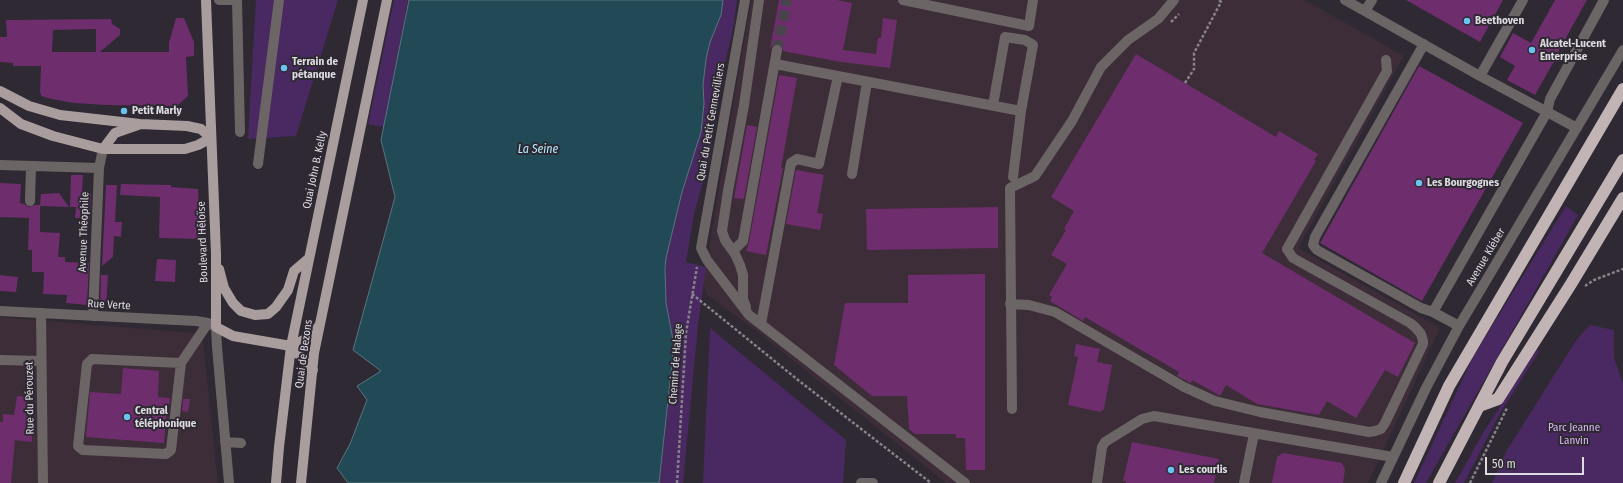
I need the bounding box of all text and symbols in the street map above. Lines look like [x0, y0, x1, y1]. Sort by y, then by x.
place label: Beethoven [1475, 14, 1524, 28]
marker: Beethoven [1462, 16, 1472, 26]
place label: Alcatel-Lucent Enterprise [1540, 37, 1606, 63]
marker: Alcatel-Lucent Enterprise [1527, 45, 1537, 55]
place label: Terrain de pétanque [292, 55, 338, 81]
street label: Quai du Petit Gennevilliers [694, 62, 728, 182]
marker: Terrain de pétanque [279, 63, 289, 73]
place label: Petit Marly [132, 104, 182, 118]
marker: Petit Marly [119, 106, 129, 116]
street label: Quai John B. Kelly [300, 130, 330, 210]
water label: La Seine [518, 143, 558, 157]
place label: Les Bourgognes [1427, 176, 1499, 190]
marker: Les Bourgognes [1414, 178, 1424, 188]
street label: Avenue Théophile [76, 192, 92, 272]
street label: Boulevard Héloïse [195, 201, 211, 283]
street label: Avenue Kléber [1464, 226, 1508, 288]
street label: Rue Verte [87, 297, 131, 313]
street label: Quai de Bezons [293, 319, 315, 389]
street label: Chemin de Halage [667, 323, 685, 405]
street label: Rue du Pérouzet [23, 361, 37, 435]
place label: Central téléphonique [135, 404, 196, 430]
marker: Central téléphonique [122, 412, 132, 422]
park label: Parc Jeanne Lanvin [1548, 421, 1600, 447]
scale bar [1487, 449, 1586, 475]
text: 50 m [1492, 457, 1516, 471]
place label: Les courlis [1179, 463, 1227, 477]
marker: Les courlis [1166, 465, 1176, 475]

